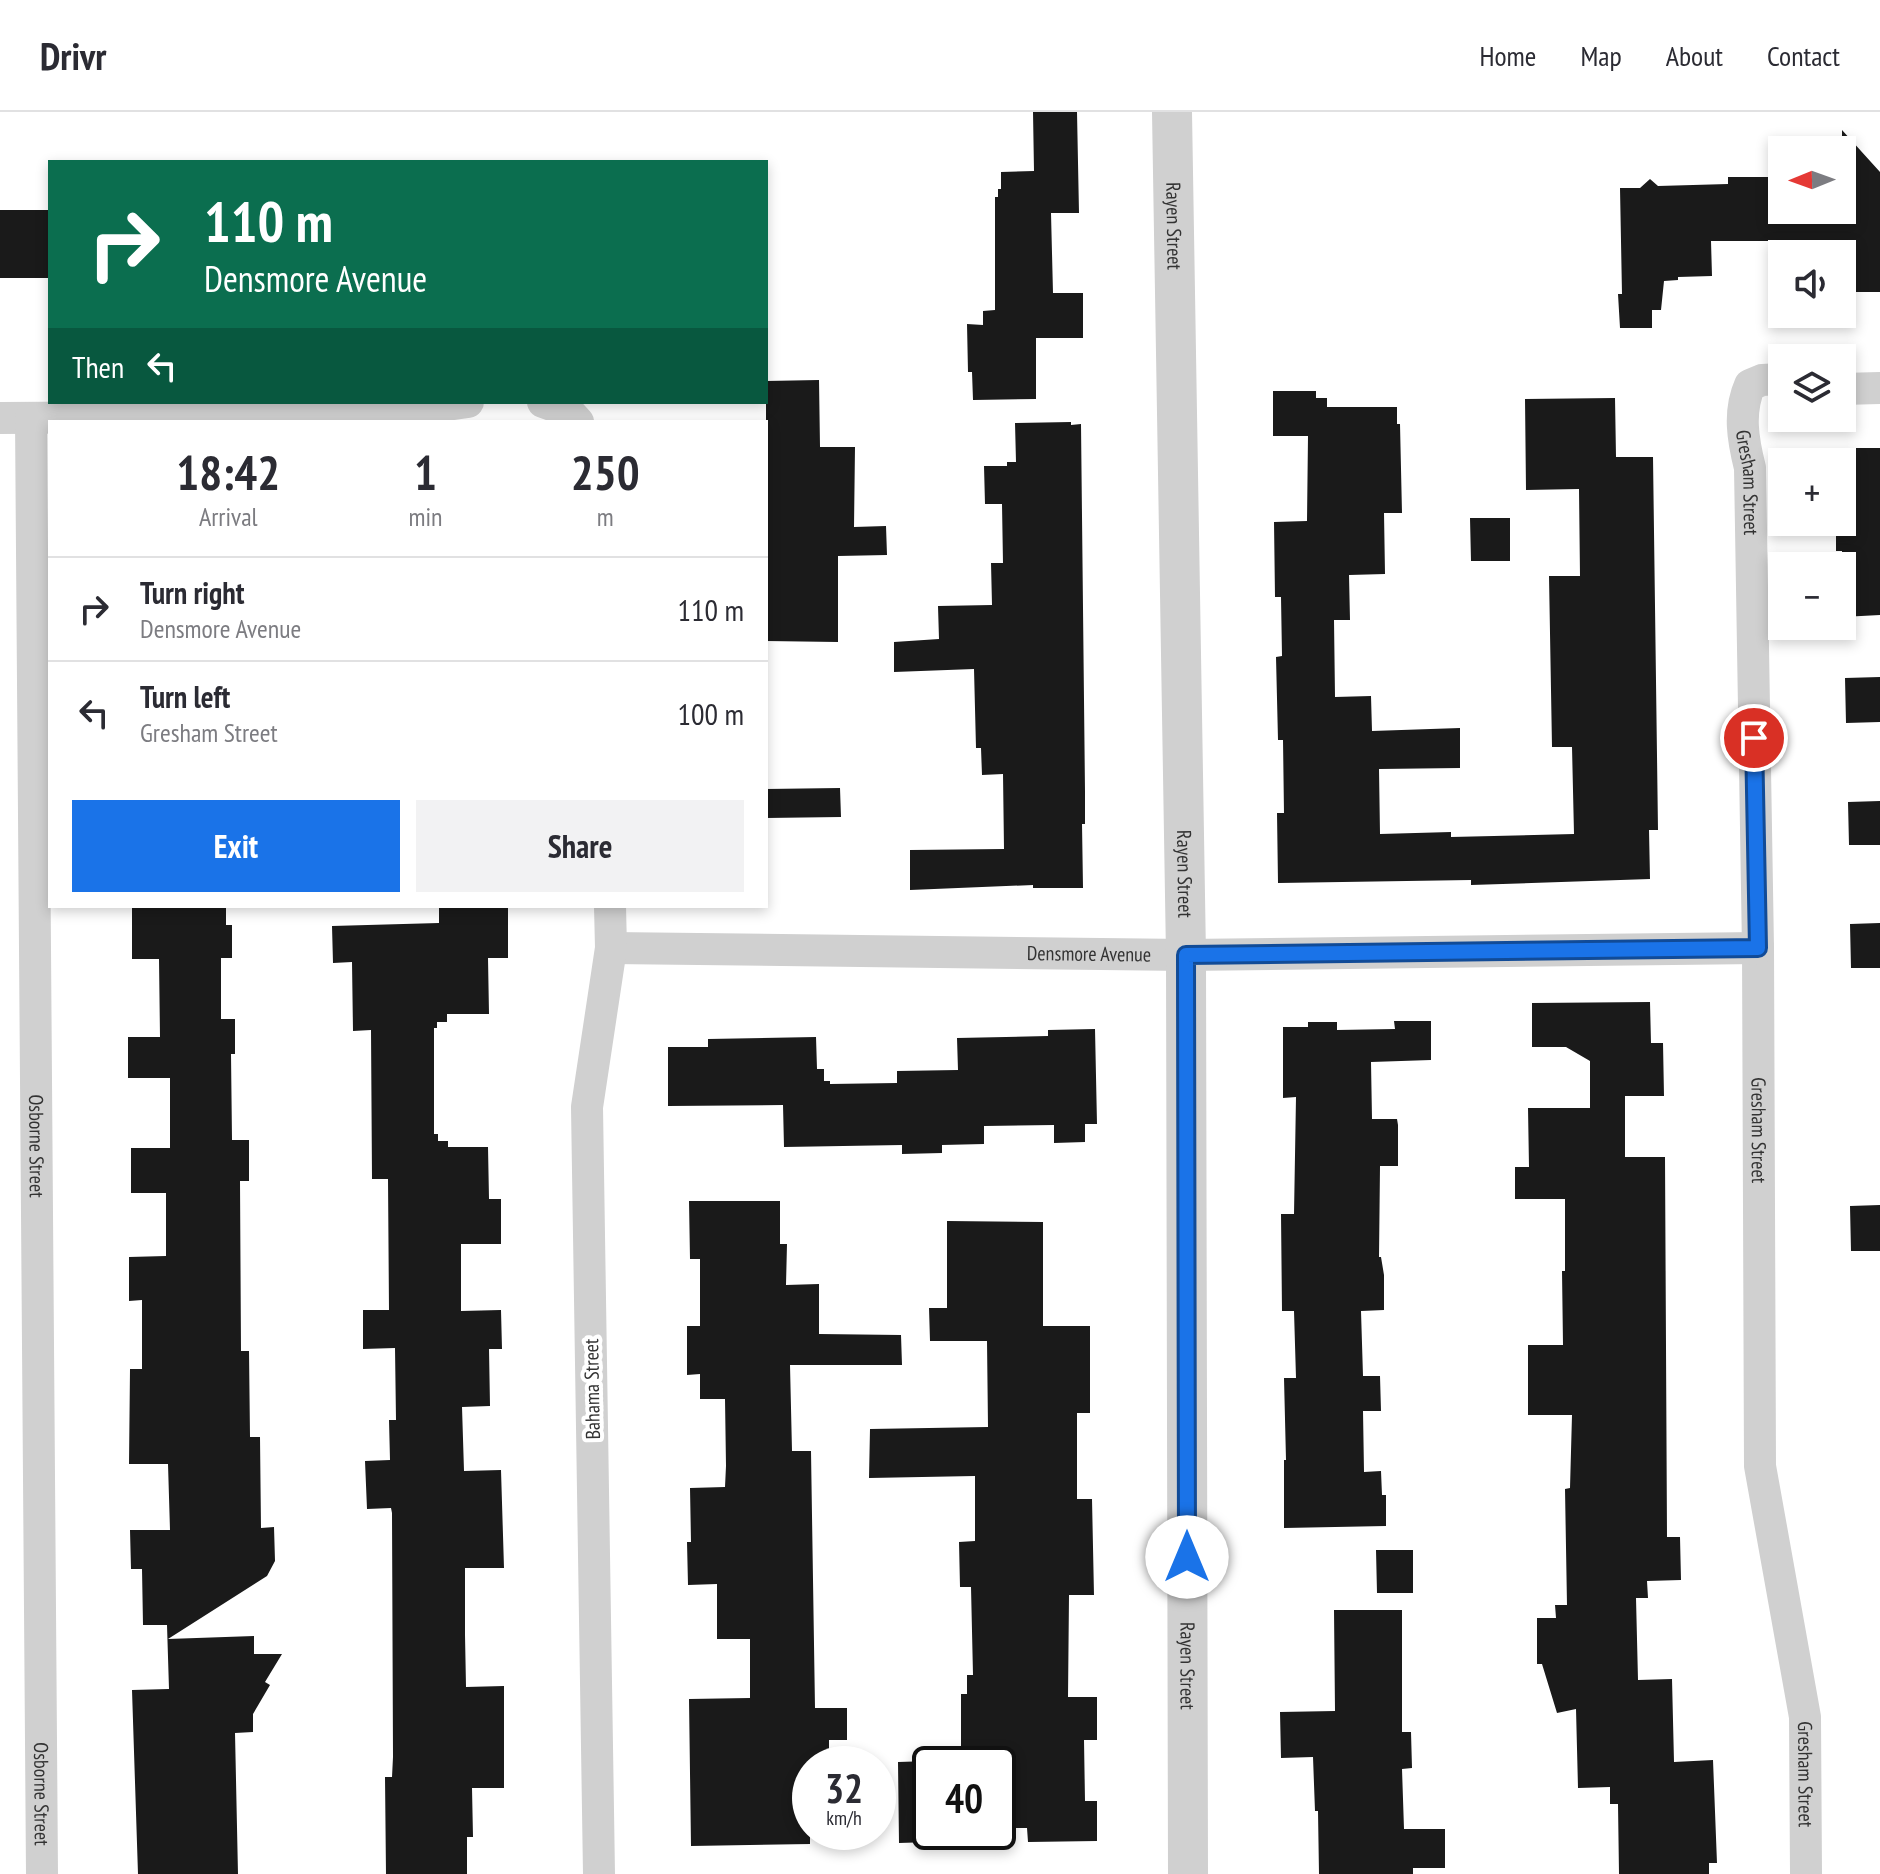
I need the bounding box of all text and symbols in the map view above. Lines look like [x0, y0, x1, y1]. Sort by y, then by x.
text: Drivr [40, 31, 106, 80]
text: Home [1480, 37, 1536, 74]
text: Map [1580, 37, 1622, 74]
text: About [1666, 37, 1723, 74]
text: Contact [1767, 37, 1840, 74]
north arrow [1768, 136, 1856, 224]
map controls [1768, 136, 1856, 640]
street label: Rayen Street [1160, 182, 1188, 271]
text: 110 m [204, 185, 333, 257]
icon: right [72, 192, 176, 296]
button: sound [1768, 240, 1856, 328]
text: Densmore Avenue [204, 255, 427, 302]
icon: left [140, 344, 184, 388]
button: layers [1768, 344, 1856, 432]
text: Then [72, 347, 124, 386]
street label: Gresham Street [1730, 429, 1764, 536]
text: 18:42 [176, 441, 280, 503]
text: 1 [414, 441, 437, 503]
text: 250 [571, 441, 640, 503]
button: + [1768, 448, 1856, 536]
text: Arrival [199, 500, 258, 533]
text: min [408, 500, 442, 533]
text: m [597, 500, 614, 533]
button: − [1768, 552, 1856, 640]
text: Turn right [140, 573, 244, 612]
icon: right [72, 587, 116, 631]
text: 110 m [678, 590, 744, 629]
text: Densmore Avenue [140, 612, 301, 645]
text: Turn left [140, 677, 230, 716]
icon: left [72, 691, 116, 735]
text: 100 m [678, 694, 744, 733]
pin [1720, 704, 1788, 772]
text: Gresham Street [140, 716, 278, 749]
icon: arrive [1732, 716, 1776, 760]
button: Exit [72, 800, 400, 892]
button: Share [416, 800, 744, 892]
street label: Rayen Street [1171, 830, 1198, 919]
street label: Densmore Avenue [1027, 940, 1151, 968]
street label: Gresham Street [1745, 1077, 1772, 1184]
street label: Osborne Street [23, 1094, 50, 1198]
street label: Bahama Street [578, 1338, 606, 1440]
position arrow [1145, 1515, 1229, 1599]
street label: Rayen Street [1174, 1622, 1201, 1710]
street label: Gresham Street [1792, 1721, 1819, 1828]
street label: Osborne Street [28, 1742, 55, 1846]
speed limit sign: 40 [912, 1746, 1016, 1850]
text: 32 [825, 1762, 863, 1814]
text: km/h [826, 1805, 862, 1831]

